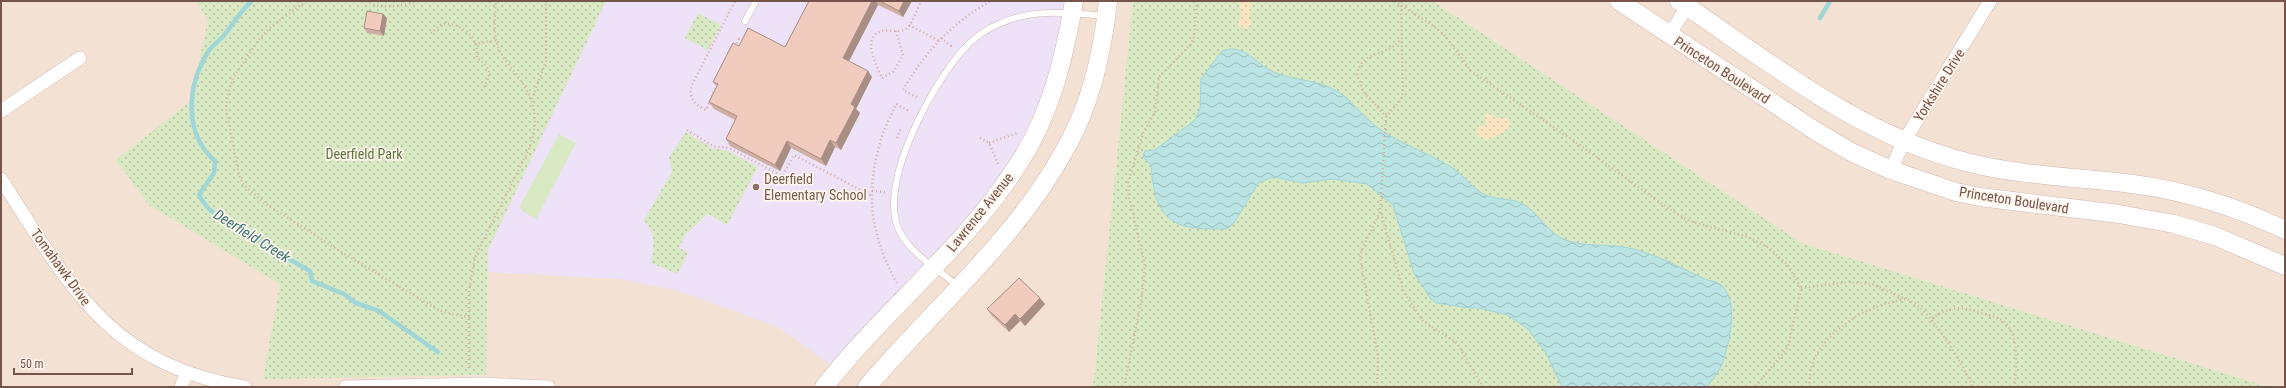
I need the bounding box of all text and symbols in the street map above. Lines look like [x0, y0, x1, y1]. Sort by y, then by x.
street label: Princeton Boulevard [1671, 33, 1773, 107]
street label: Yorkshire Drive [1910, 45, 1968, 124]
park label: Deerfield Park [325, 146, 403, 162]
street label: Lawrence Avenue [943, 169, 1017, 255]
place label: Deerfield Elementary School [764, 171, 867, 203]
marker: Deerfield Elementary School [751, 182, 761, 192]
street label: Princeton Boulevard [1958, 183, 2070, 217]
water label: Deerfield Creek [210, 205, 294, 267]
street label: Tomahawk Drive [28, 226, 94, 309]
scale bar [14, 350, 132, 376]
text: 50 m [20, 357, 44, 371]

